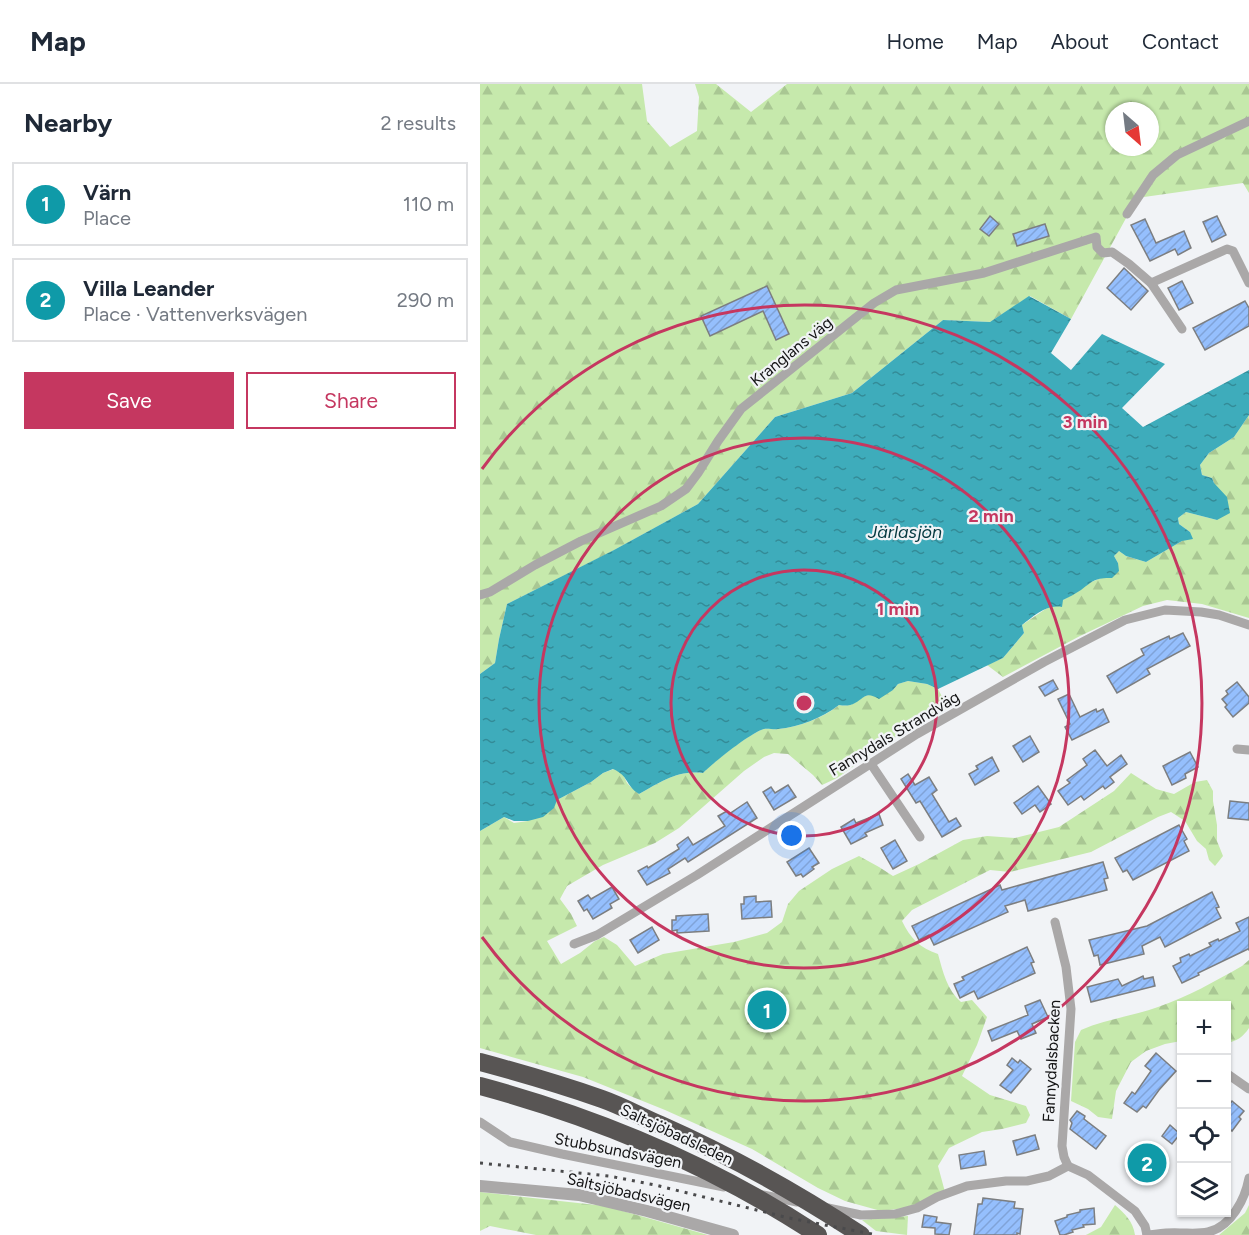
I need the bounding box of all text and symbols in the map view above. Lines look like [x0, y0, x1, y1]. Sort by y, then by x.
text: Map [30, 24, 86, 58]
text: Home [887, 29, 944, 54]
text: Map [977, 29, 1018, 54]
text: About [1051, 29, 1109, 54]
text: Contact [1142, 29, 1219, 54]
north arrow [1105, 102, 1159, 156]
text: Nearby [24, 107, 112, 139]
text: 2 results [380, 111, 456, 135]
text: Värn [83, 179, 131, 206]
text: 1 [41, 192, 50, 216]
text: 110 m [403, 192, 454, 216]
text: Place [83, 206, 131, 230]
text: Villa Leander [83, 275, 214, 302]
text: 2 [40, 288, 51, 312]
text: 290 m [397, 288, 454, 312]
text: Place · Vattenverksvägen [83, 302, 307, 326]
street label: Kranglans väg [747, 313, 836, 390]
button: Save [24, 372, 234, 429]
button: Share [246, 372, 456, 429]
text: 3 min [1063, 411, 1107, 433]
text: 2 min [968, 505, 1014, 527]
water label: Järlasjön [867, 521, 942, 543]
text: 1 min [877, 598, 919, 620]
street label: Fannydals Strandväg [826, 687, 963, 780]
centre of rings [794, 693, 814, 713]
your location [777, 821, 806, 850]
pin: 1 [748, 988, 786, 1032]
street label: Fannydalsbacken [1039, 999, 1064, 1123]
map controls [1177, 1001, 1231, 1217]
button: + [1177, 1001, 1231, 1055]
button: − [1177, 1055, 1231, 1109]
street label: Saltsjöbadsleden [617, 1100, 736, 1169]
button: locate [1177, 1109, 1231, 1163]
street label: Stubbsundsvägen [553, 1129, 683, 1172]
pin: 2 [1128, 1140, 1166, 1186]
button: layers [1177, 1163, 1231, 1217]
street label: Saltsjöbadsvägen [565, 1169, 693, 1216]

